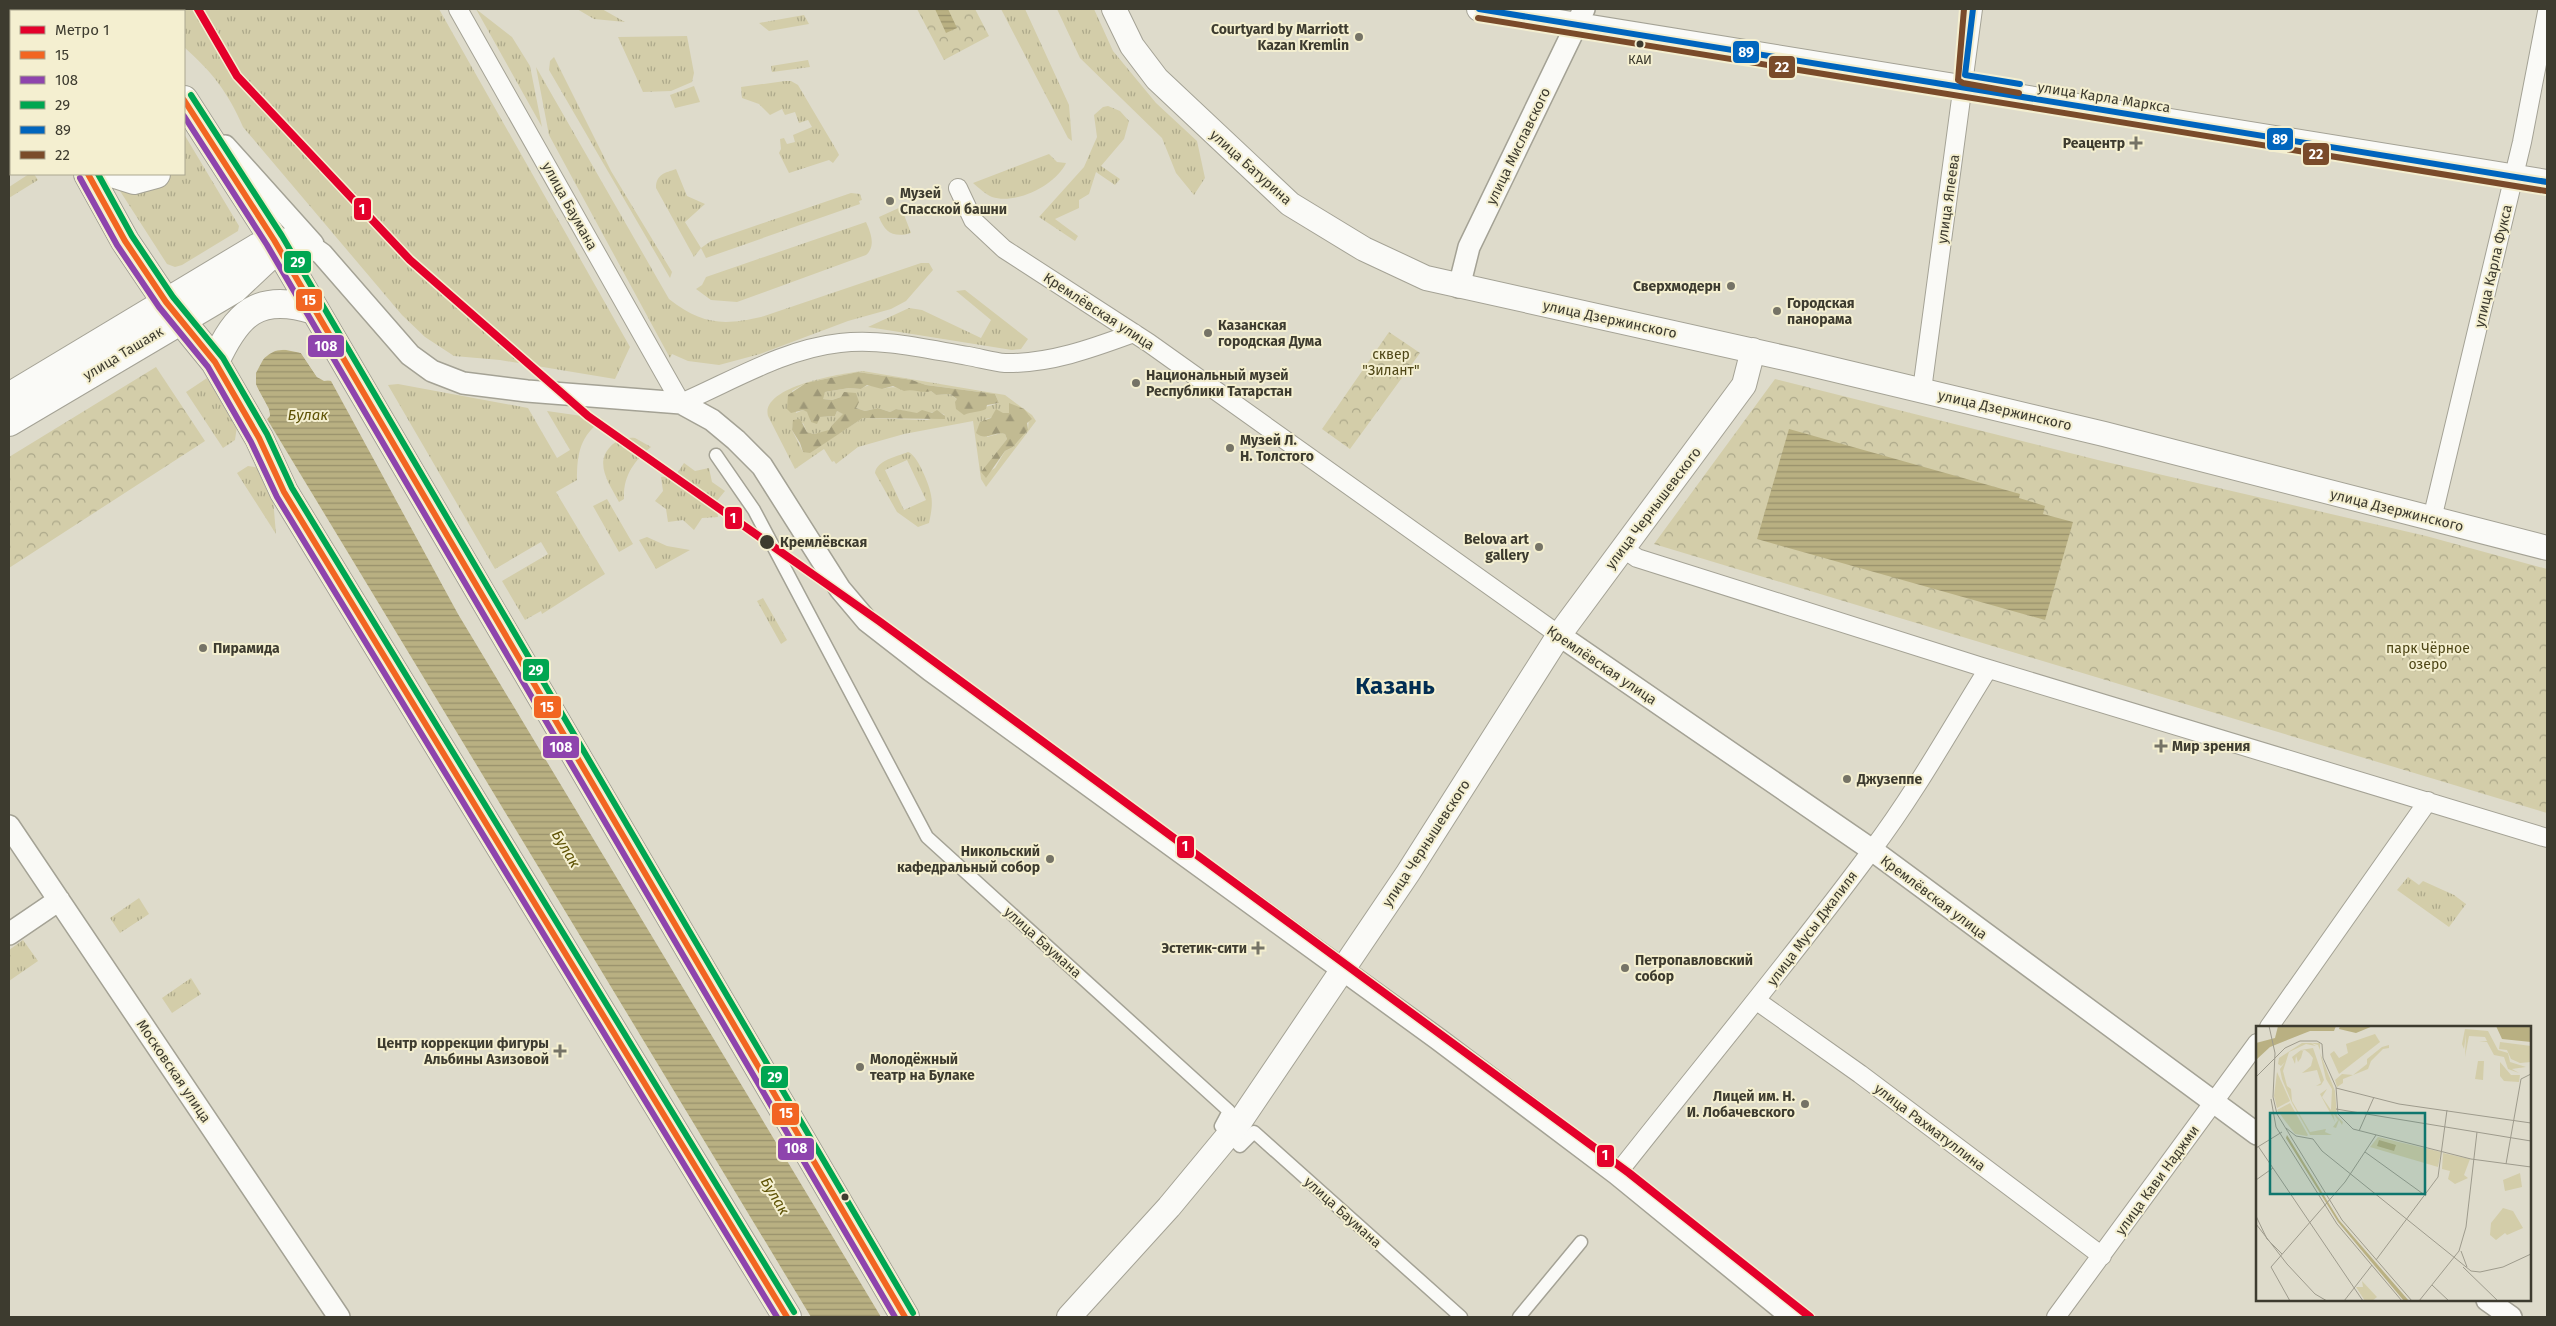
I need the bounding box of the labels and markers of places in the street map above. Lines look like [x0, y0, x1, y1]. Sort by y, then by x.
place label: Courtyard by Marriott Kazan Kremlin [1211, 21, 1350, 54]
marker: Courtyard by Marriott Kazan Kremlin [1353, 31, 1365, 43]
marker: КАИ [1635, 39, 1645, 49]
place label: КАИ [1628, 52, 1652, 67]
place label: Реацентр [2063, 135, 2125, 152]
marker: Реацентр [2129, 136, 2143, 150]
place label: Музей Спасской башни [900, 185, 1007, 218]
marker: Музей Спасской башни [884, 195, 896, 207]
place label: Сверхмодерн [1633, 278, 1721, 295]
marker: Сверхмодерн [1725, 280, 1737, 292]
place label: Городская панорама [1787, 295, 1855, 328]
marker: Городская панорама [1771, 305, 1783, 317]
place label: Казанская городская Дума [1218, 317, 1322, 350]
marker: Казанская городская Дума [1202, 327, 1214, 339]
place label: Национальный музей Республики Татарстан [1146, 367, 1292, 400]
marker: Национальный музей Республики Татарстан [1130, 377, 1142, 389]
place label: Музей Л. Н. Толстого [1240, 432, 1314, 465]
marker: Музей Л. Н. Толстого [1224, 442, 1236, 454]
place label: Belova art gallery [1464, 531, 1530, 564]
marker: Кремлёвская [758, 533, 776, 551]
place label: Кремлёвская [780, 534, 867, 551]
marker: Belova art gallery [1533, 541, 1545, 553]
place label: Пирамида [213, 640, 280, 657]
marker: Пирамида [197, 642, 209, 654]
place label: Мир зрения [2172, 738, 2250, 755]
marker: Мир зрения [2154, 739, 2168, 753]
place label: Джузеппе [1856, 771, 1922, 788]
marker: Джузеппе [1841, 773, 1853, 785]
place label: Никольский кафедральный собор [897, 843, 1040, 876]
marker: Никольский кафедральный собор [1044, 853, 1056, 865]
place label: Эстетик-сити [1161, 940, 1247, 957]
marker: Эстетик-сити [1251, 941, 1265, 955]
place label: Петропавловский собор [1635, 952, 1753, 985]
marker: Петропавловский собор [1619, 962, 1631, 974]
place label: Центр коррекции фигуры Альбины Азизовой [377, 1035, 549, 1068]
marker: Центр коррекции фигуры Альбины Азизовой [553, 1044, 567, 1058]
place label: Молодёжный театр на Булаке [870, 1051, 975, 1084]
marker: Молодёжный театр на Булаке [854, 1061, 866, 1073]
place label: Лицей им. Н. И. Лобачевского [1687, 1088, 1795, 1121]
marker: Лицей им. Н. И. Лобачевского [1799, 1098, 1811, 1110]
unlabelled marker [840, 1192, 850, 1202]

